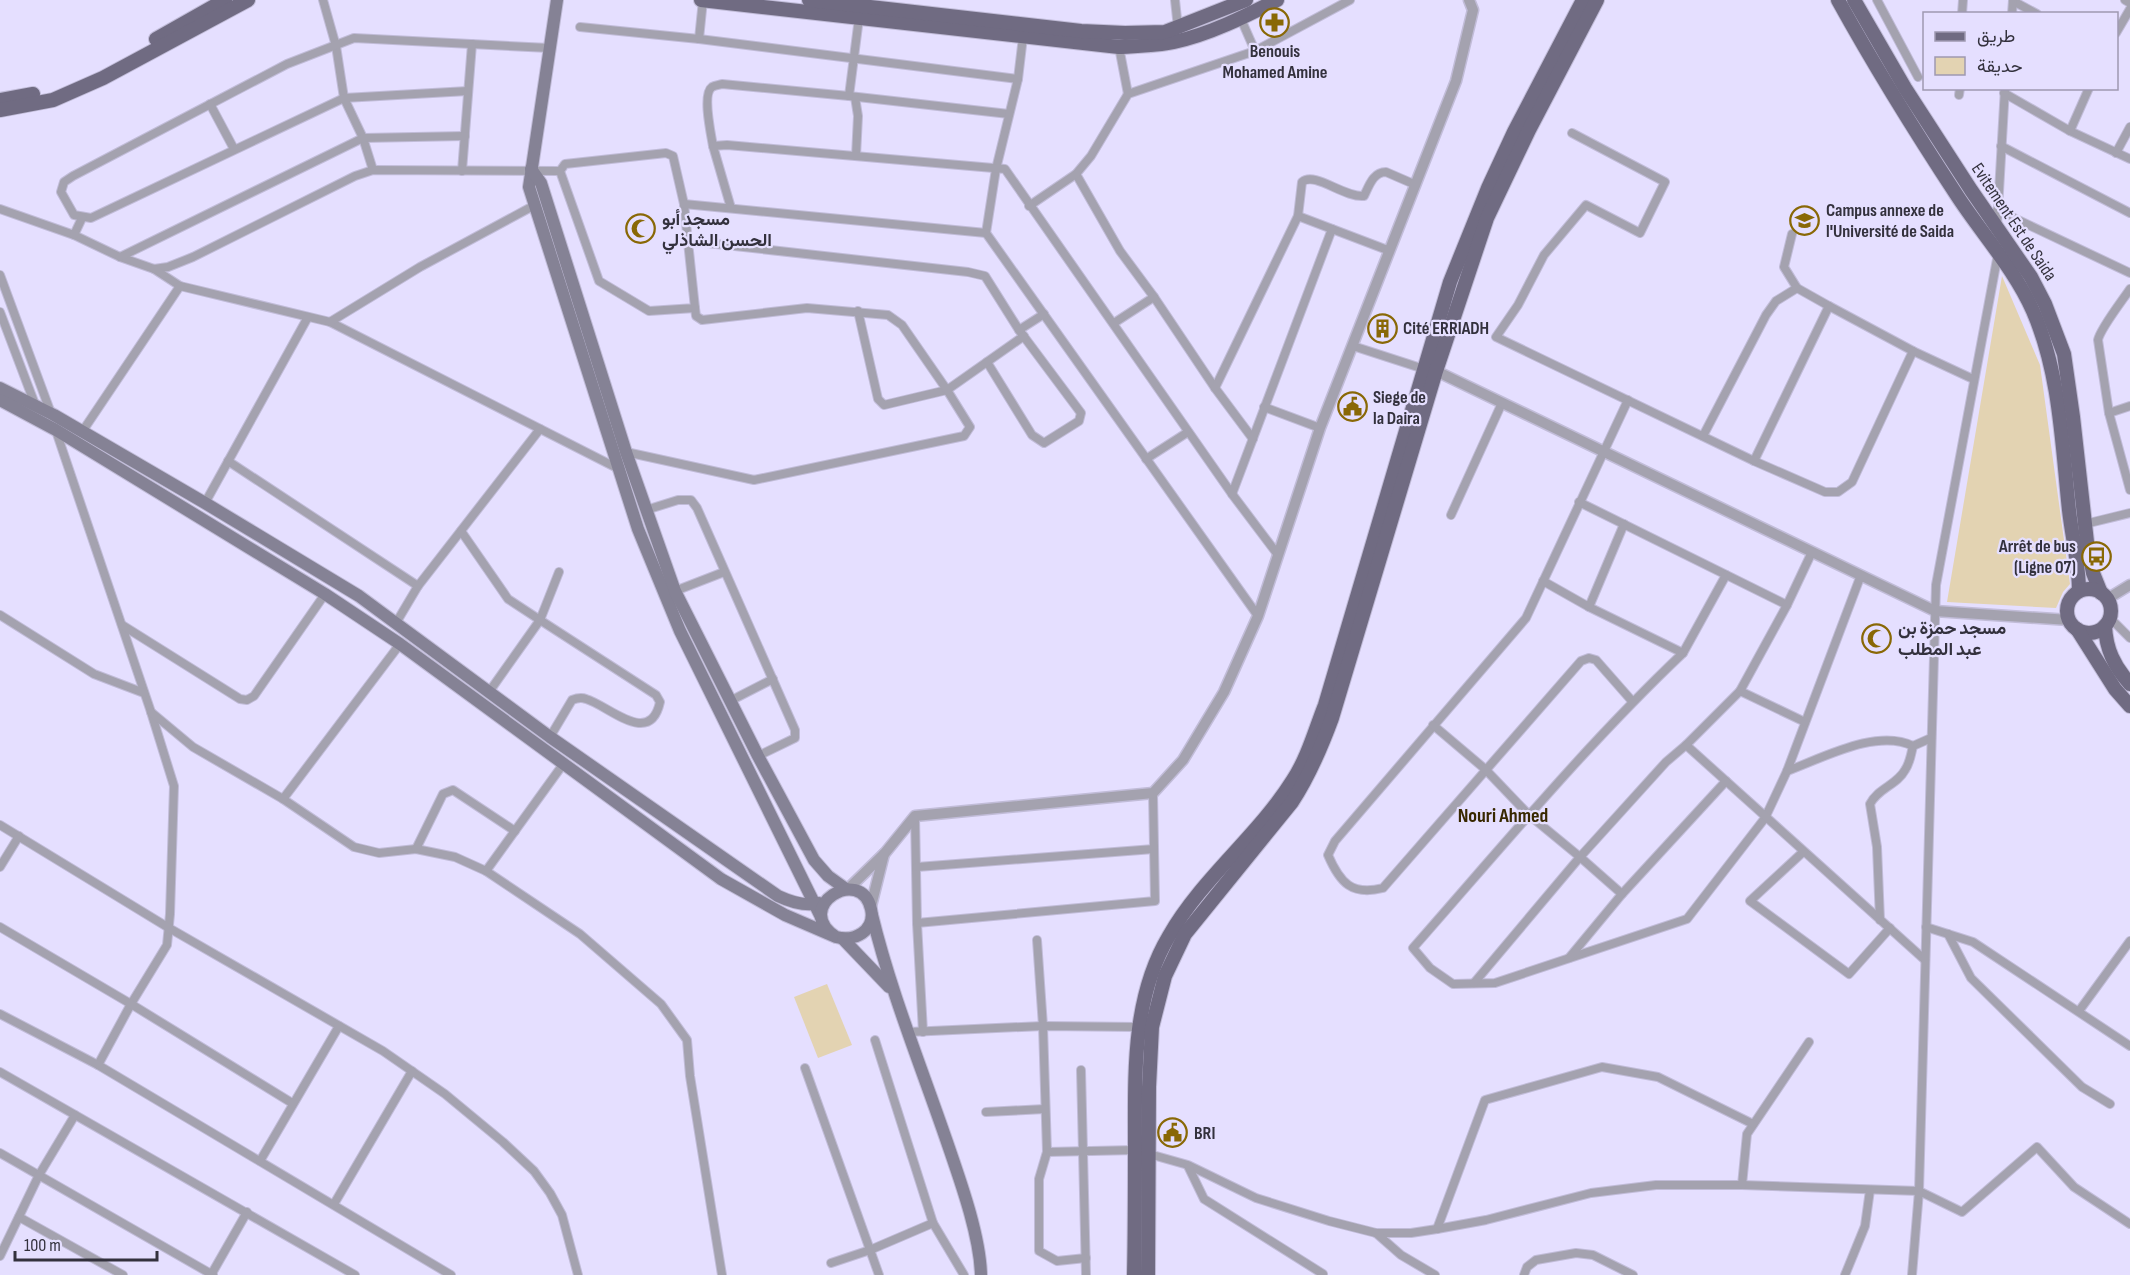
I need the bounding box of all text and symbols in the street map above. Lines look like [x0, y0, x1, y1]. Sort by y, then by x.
pharmacy icon: Benouis Mohamed Amine [1259, 6, 1291, 38]
legend [1923, 12, 2118, 90]
text: طريق [1977, 26, 2015, 47]
place label: Benouis Mohamed Amine [1223, 41, 1327, 83]
text: حديقة [1977, 56, 2023, 77]
street label: Evitement Est de Saida [1967, 159, 2061, 285]
place label: Campus annexe de l'Université de Saida [1826, 200, 1954, 242]
school or university icon: Campus annexe de l'Université de Saida [1789, 204, 1821, 236]
place label: مسجد أبو الحسن الشاذلي [662, 209, 772, 255]
mosque icon: مسجد أبو الحسن الشاذلي [625, 213, 657, 245]
building icon: Cité ERRIADH [1366, 312, 1398, 344]
place label: Cité ERRIADH [1403, 318, 1489, 339]
place label: Siege de la Daira [1373, 387, 1426, 429]
public building icon: Siege de la Daira [1336, 391, 1368, 423]
place label: Arrêt de bus (Ligne 07) [1998, 536, 2076, 578]
bus stop icon: Arrêt de bus (Ligne 07) [2081, 540, 2113, 572]
place label: مسجد حمزة بن عبد المطلب [1898, 618, 2007, 660]
mosque icon: مسجد حمزة بن عبد المطلب [1861, 622, 1893, 654]
district label: Nouri Ahmed [1458, 804, 1548, 828]
public building icon: BRI [1157, 1117, 1189, 1149]
place label: BRI [1194, 1123, 1215, 1144]
scale bar [15, 1224, 158, 1262]
text: 100 m [24, 1235, 61, 1256]

